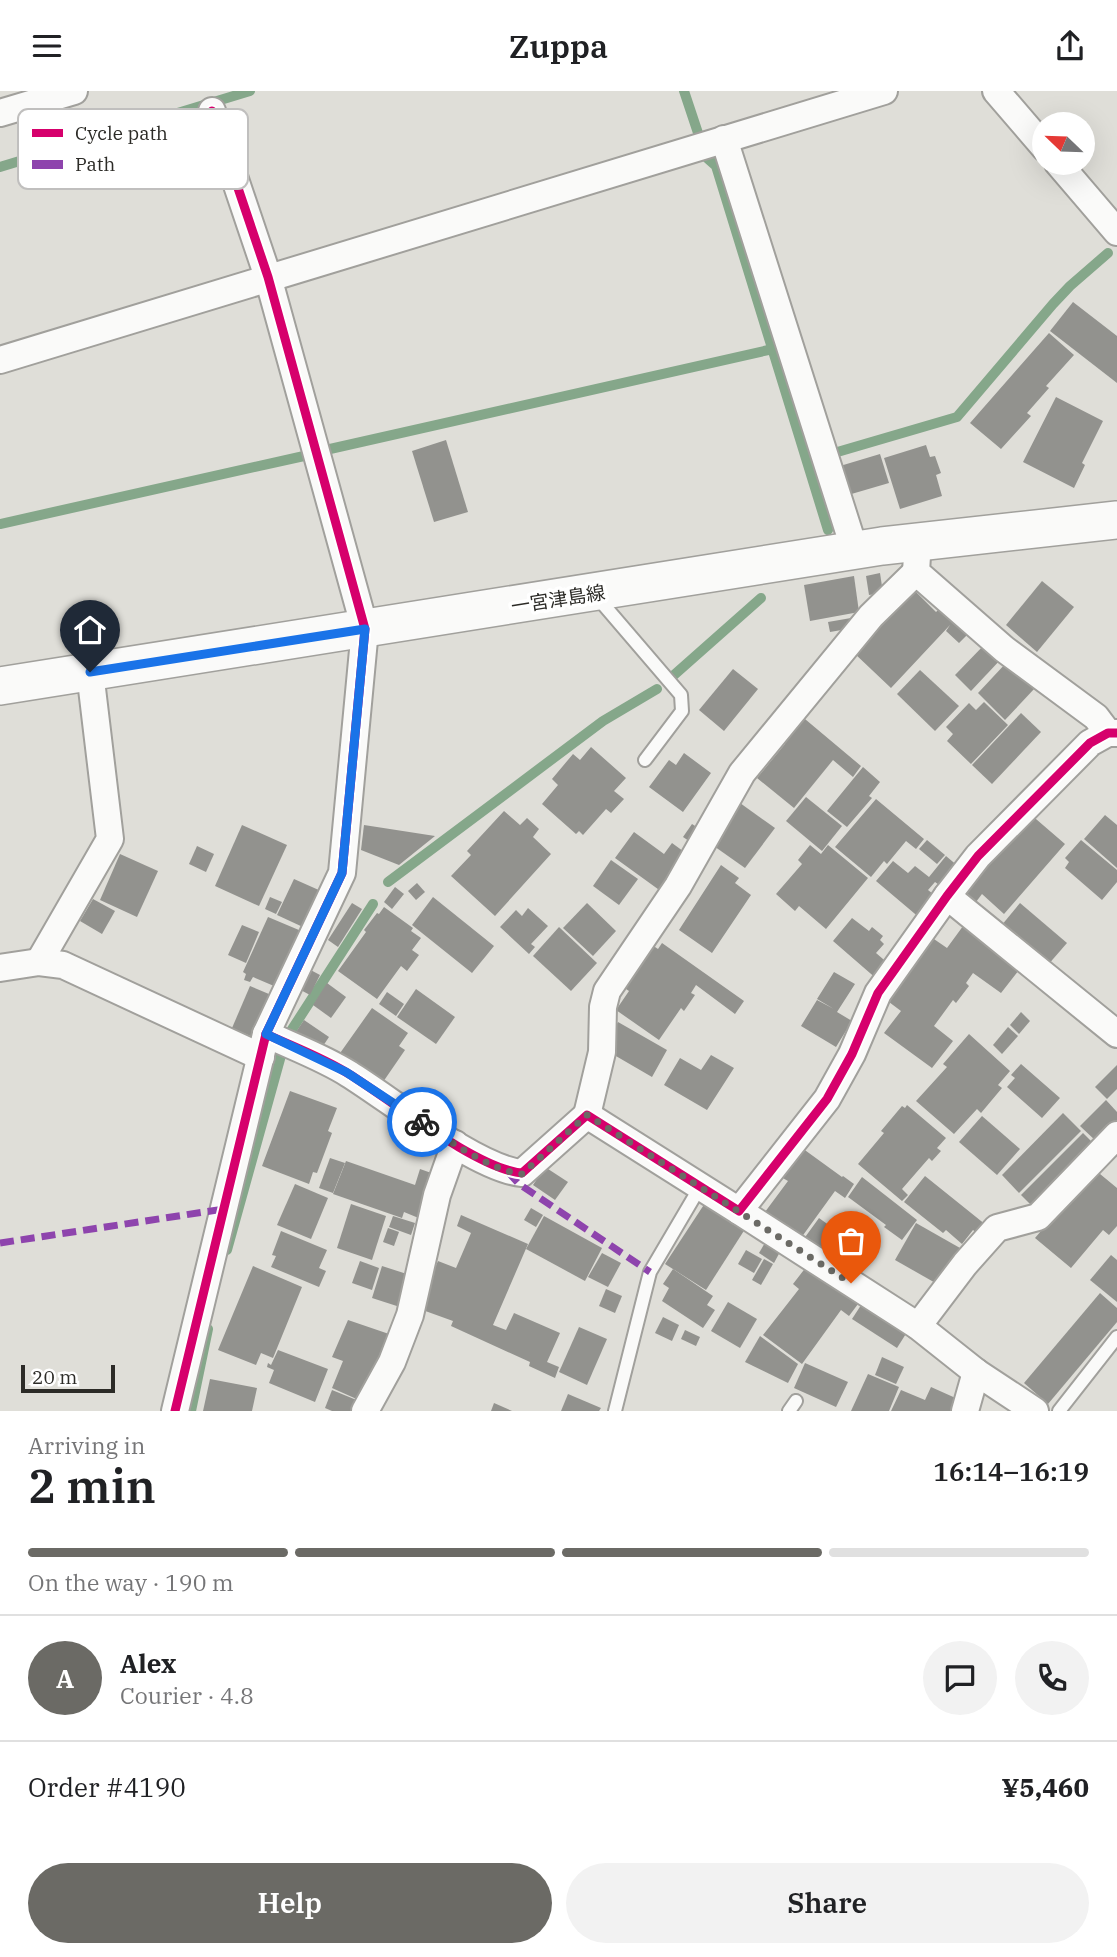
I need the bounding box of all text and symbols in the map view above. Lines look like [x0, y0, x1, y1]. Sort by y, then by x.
text: Zuppa [509, 25, 608, 67]
icon: menu [28, 27, 66, 65]
icon: share [1051, 27, 1089, 65]
legend [18, 109, 248, 189]
north arrow [1032, 112, 1096, 175]
map controls [1032, 112, 1095, 175]
text: Cycle path [75, 121, 168, 145]
text: Path [75, 152, 115, 176]
street label: 一宮津島線 [509, 580, 607, 618]
pin [60, 600, 120, 672]
icon: home [71, 611, 109, 649]
courier [387, 1087, 457, 1157]
icon: bike [403, 1103, 441, 1141]
pin [821, 1211, 881, 1283]
icon: bag [832, 1222, 870, 1260]
scale bar [21, 1362, 116, 1394]
text: 20 m [32, 1365, 77, 1389]
text: Arriving in [28, 1430, 145, 1460]
text: 16:14–16:19 [933, 1454, 1089, 1488]
text: 2 min [28, 1456, 156, 1516]
text: On the way · 190 m [28, 1567, 234, 1597]
button: chat [923, 1641, 997, 1715]
button: phone [1015, 1641, 1089, 1715]
text: Alex [120, 1646, 176, 1680]
text: A [56, 1661, 74, 1695]
text: Courier · 4.8 [120, 1680, 254, 1710]
text: Order #4190 [28, 1770, 186, 1804]
text: ¥5,460 [1002, 1770, 1089, 1804]
button: Help [28, 1863, 552, 1943]
button: Share [566, 1863, 1089, 1943]

